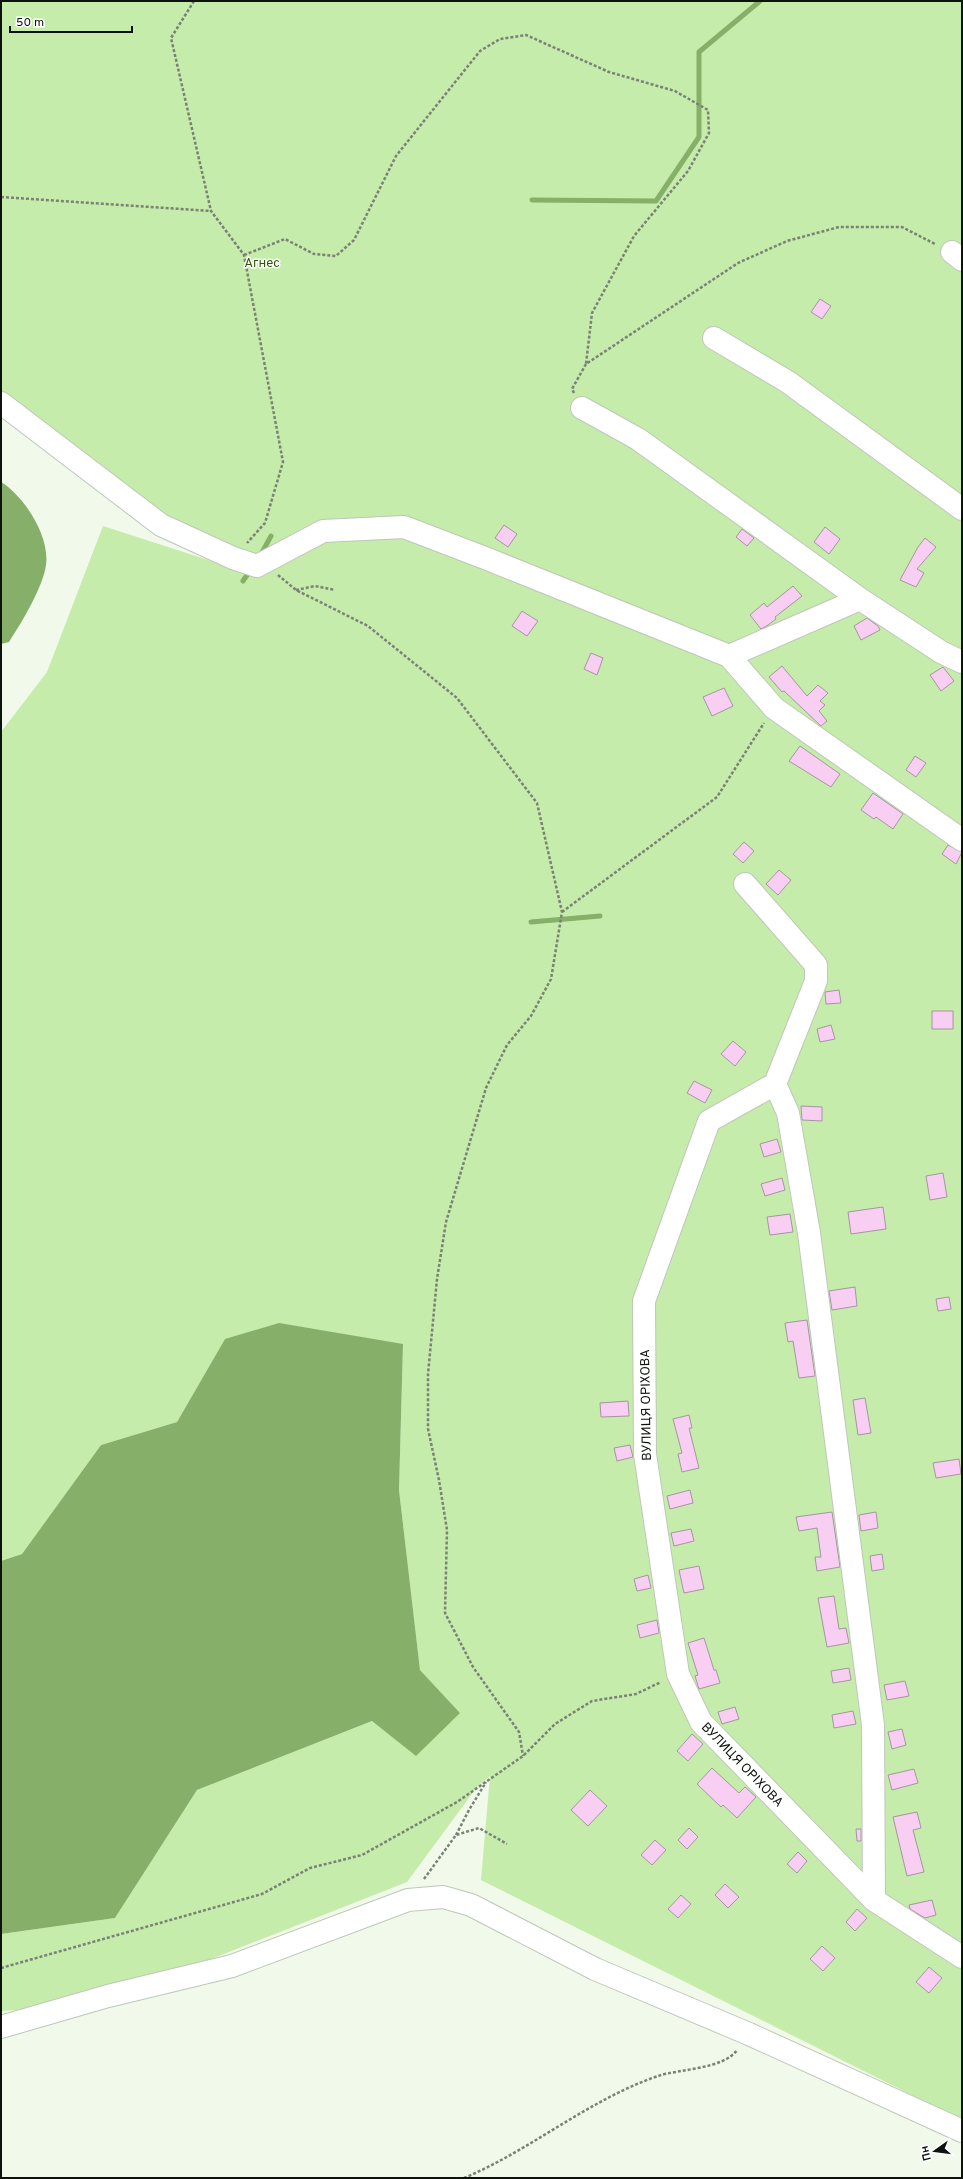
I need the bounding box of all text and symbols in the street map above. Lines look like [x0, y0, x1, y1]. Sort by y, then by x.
scale bar [10, 8, 132, 34]
text: 50 m [16, 15, 44, 31]
park label: Агнес [244, 256, 280, 272]
street label: ВУЛИЦЯ ОРІХОВА [638, 1349, 656, 1461]
street label: ВУЛИЦЯ ОРІХОВА [697, 1720, 786, 1811]
north arrow [915, 2131, 955, 2171]
text: Пн [918, 2144, 935, 2162]

